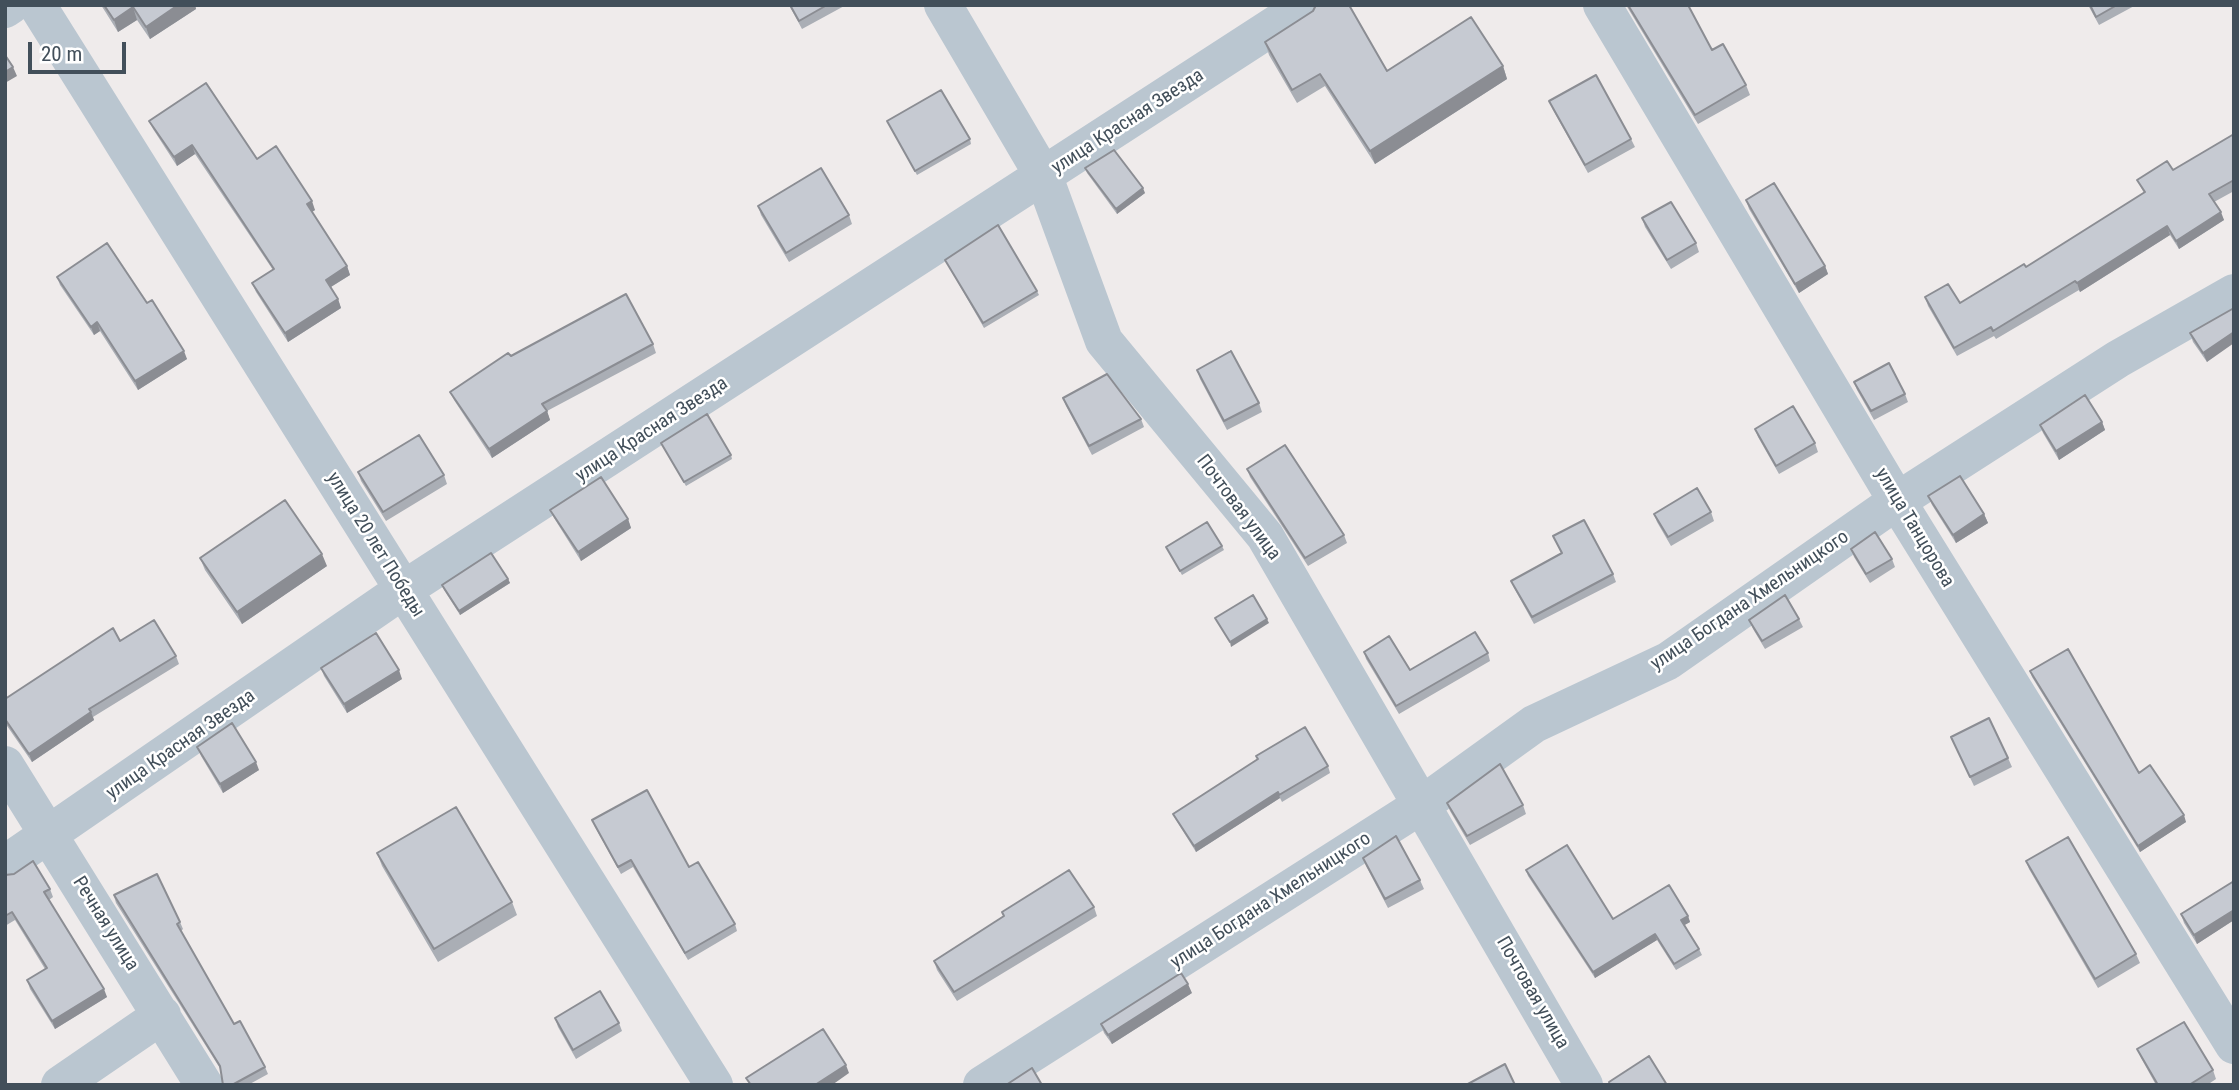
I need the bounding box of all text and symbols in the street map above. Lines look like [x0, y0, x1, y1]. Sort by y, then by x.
scale bar [32, 28, 130, 72]
text: 20 m [41, 42, 82, 66]
street label: улица Красная Звезда [1048, 64, 1208, 180]
street label: улица Красная Звезда [572, 372, 732, 488]
street label: Почтовая улица [1191, 451, 1285, 565]
street label: улица Танцорова [1869, 464, 1959, 592]
street label: улица 20 лет Победы [321, 468, 429, 622]
street label: улица Богдана Хмельницкого [1647, 526, 1853, 676]
street label: улица Красная Звезда [102, 685, 260, 805]
street label: улица Богдана Хмельницкого [1167, 828, 1375, 974]
street label: Речная улица [67, 873, 143, 975]
street label: Почтовая улица [1491, 933, 1573, 1053]

